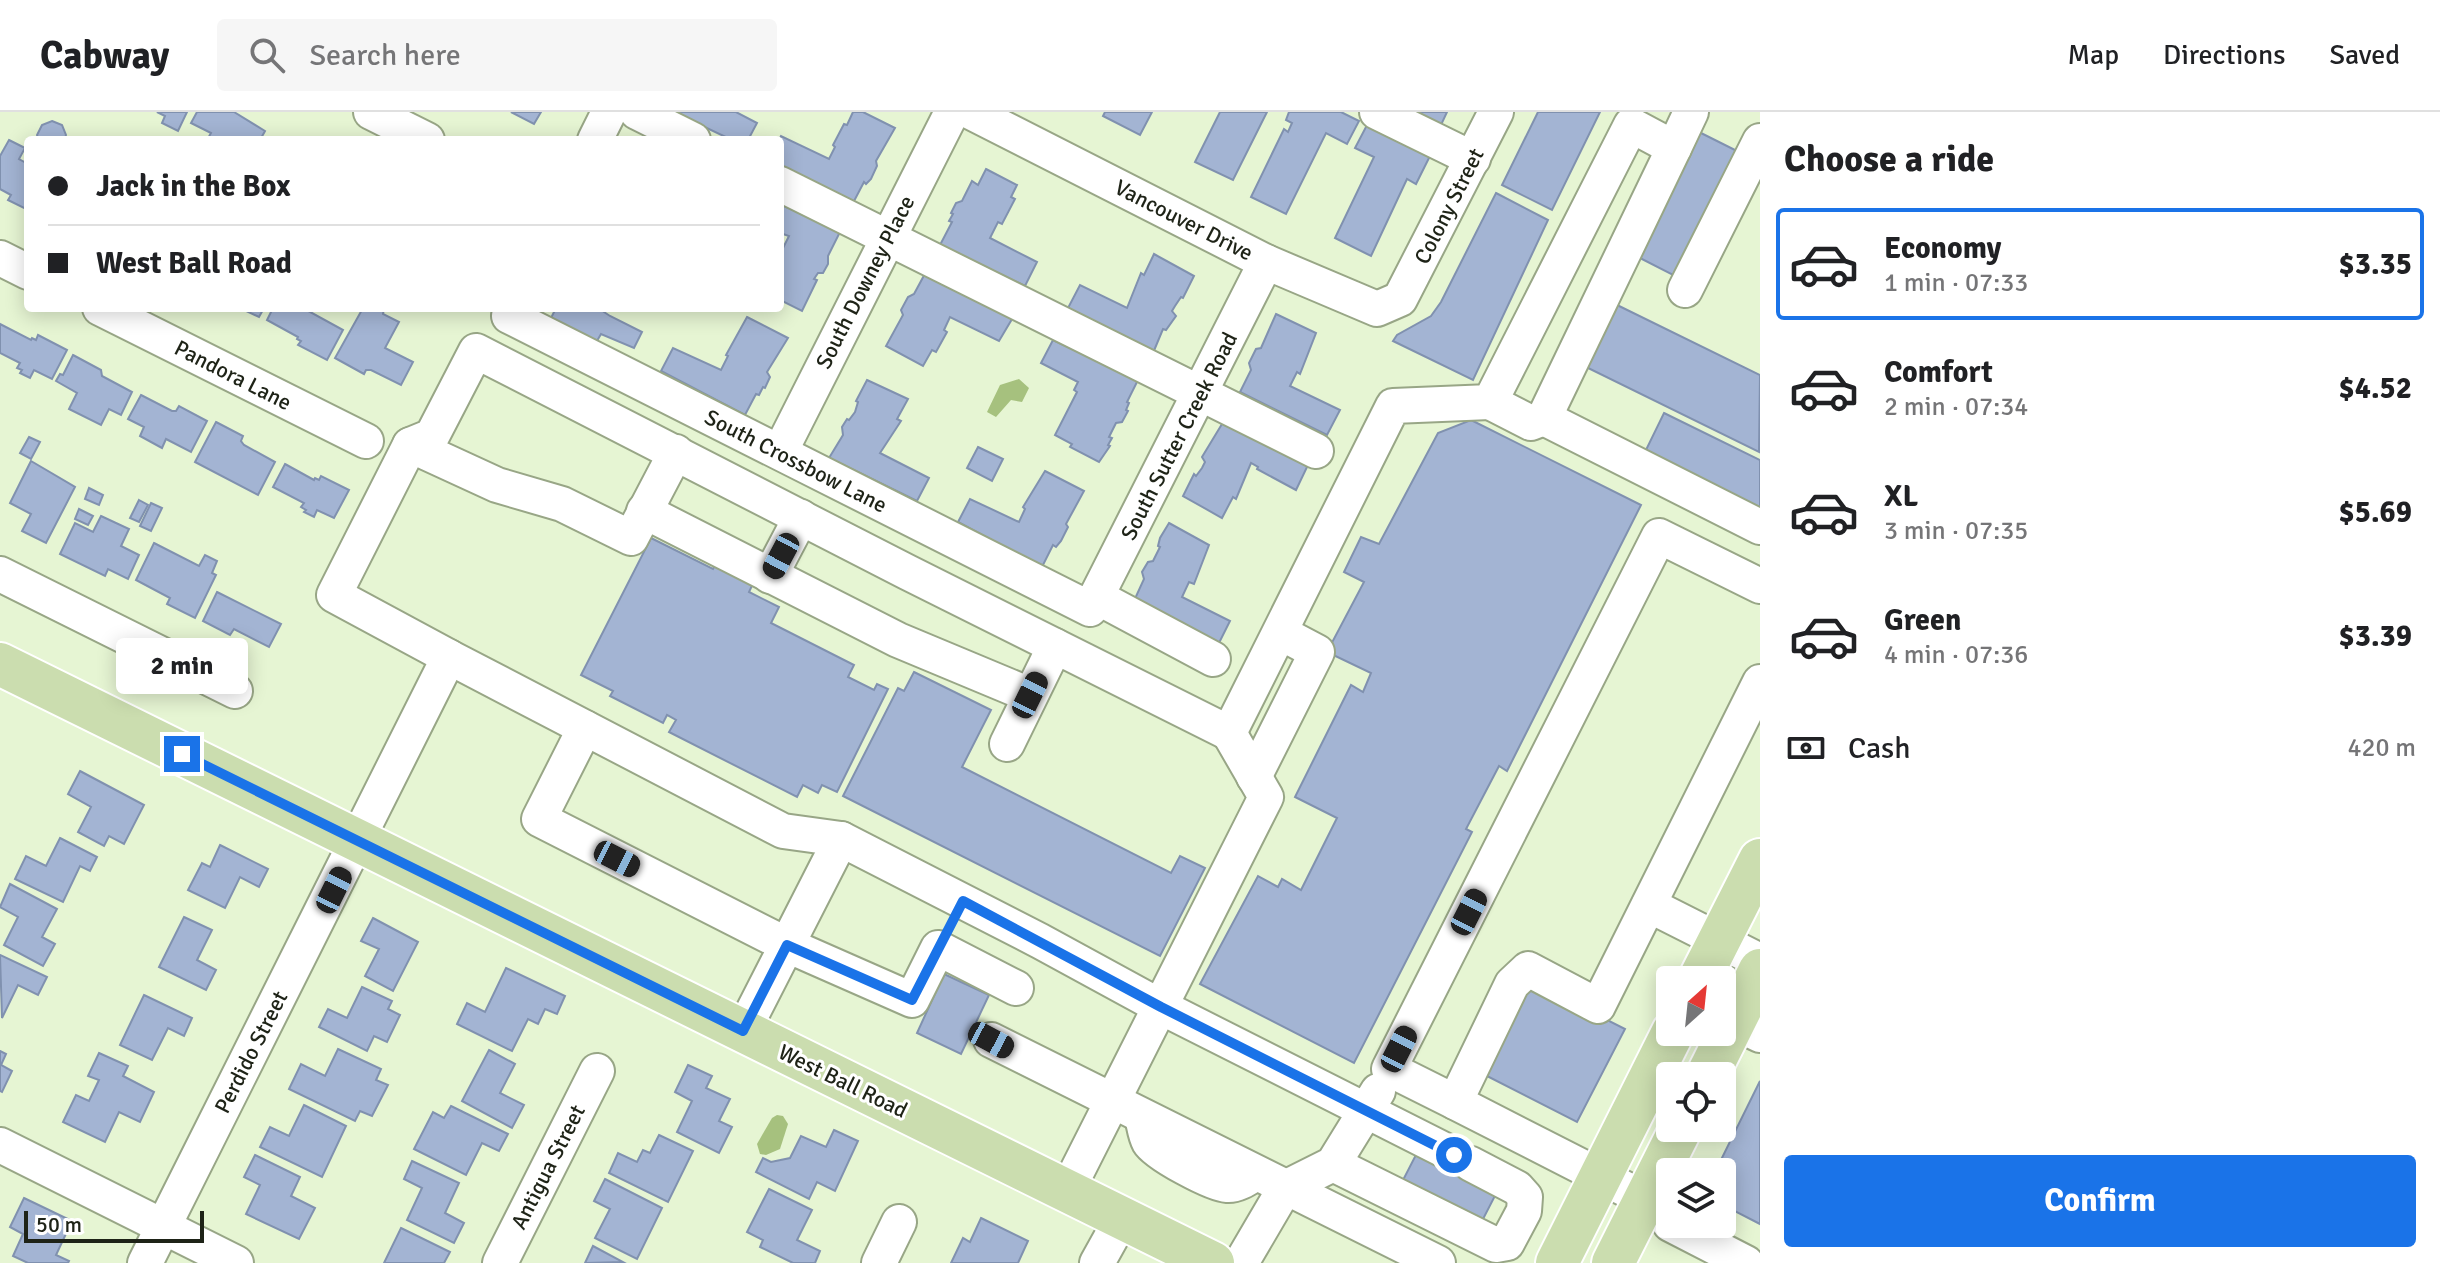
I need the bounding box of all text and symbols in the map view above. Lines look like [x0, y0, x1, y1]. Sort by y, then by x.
search box [217, 19, 777, 91]
text: Cabway [40, 32, 169, 79]
icon: search [245, 33, 289, 77]
text: Search here [309, 37, 461, 74]
text: Map [2067, 38, 2119, 72]
text: Directions [2163, 38, 2285, 72]
text: Saved [2329, 38, 2400, 72]
text: Choose a ride [1784, 137, 1994, 182]
street label: Colony Street [1408, 143, 1490, 268]
text: Jack in the Box [96, 168, 290, 205]
street label: Vancouver Drive [1110, 174, 1258, 266]
street label: South Downey Place [810, 191, 920, 373]
icon: car [1788, 228, 1860, 300]
text: Economy [1884, 230, 2001, 267]
text: West Ball Road [96, 245, 292, 282]
text: $3.35 [2339, 246, 2412, 283]
text: 1 min · 07:33 [1884, 267, 2028, 299]
street label: South Sutter Creek Road [1115, 328, 1243, 544]
street label: Pandora Lane [170, 334, 296, 416]
icon: car [1788, 352, 1860, 424]
text: Comfort [1884, 354, 1993, 391]
text: $4.52 [2339, 370, 2412, 407]
text: 2 min · 07:34 [1884, 391, 2028, 423]
street label: South Crossbow Lane [700, 403, 892, 519]
icon: car [1788, 476, 1860, 548]
text: XL [1884, 478, 1918, 515]
text: $5.69 [2339, 494, 2412, 531]
text: 3 min · 07:35 [1884, 515, 2028, 547]
car [759, 529, 803, 583]
icon: car [1788, 600, 1860, 672]
text: Green [1884, 602, 1961, 639]
text: $3.39 [2339, 618, 2412, 655]
callout: 2 min [116, 638, 248, 694]
text: 4 min · 07:36 [1884, 639, 2028, 671]
text: 2 min [151, 650, 213, 682]
car [1009, 668, 1051, 722]
icon: cash [1784, 726, 1828, 770]
text: Cash [1848, 730, 1911, 767]
text: 420 m [2347, 732, 2416, 764]
route end [164, 736, 200, 772]
car [590, 837, 644, 881]
car [313, 863, 355, 917]
car [1447, 885, 1491, 939]
north arrow [1656, 966, 1736, 1046]
map controls [1656, 966, 1736, 1238]
street label: Perdido Street [209, 986, 293, 1118]
car [964, 1018, 1018, 1062]
car [1377, 1022, 1421, 1076]
street label: West Ball Road [774, 1038, 912, 1124]
button: locate [1656, 1062, 1736, 1142]
street label: Antigua Street [505, 1100, 591, 1234]
route start [1436, 1137, 1472, 1173]
button: Confirm [1784, 1155, 2416, 1247]
button: layers [1656, 1158, 1736, 1238]
scale bar [24, 1207, 204, 1243]
text: 50 m [36, 1211, 82, 1238]

